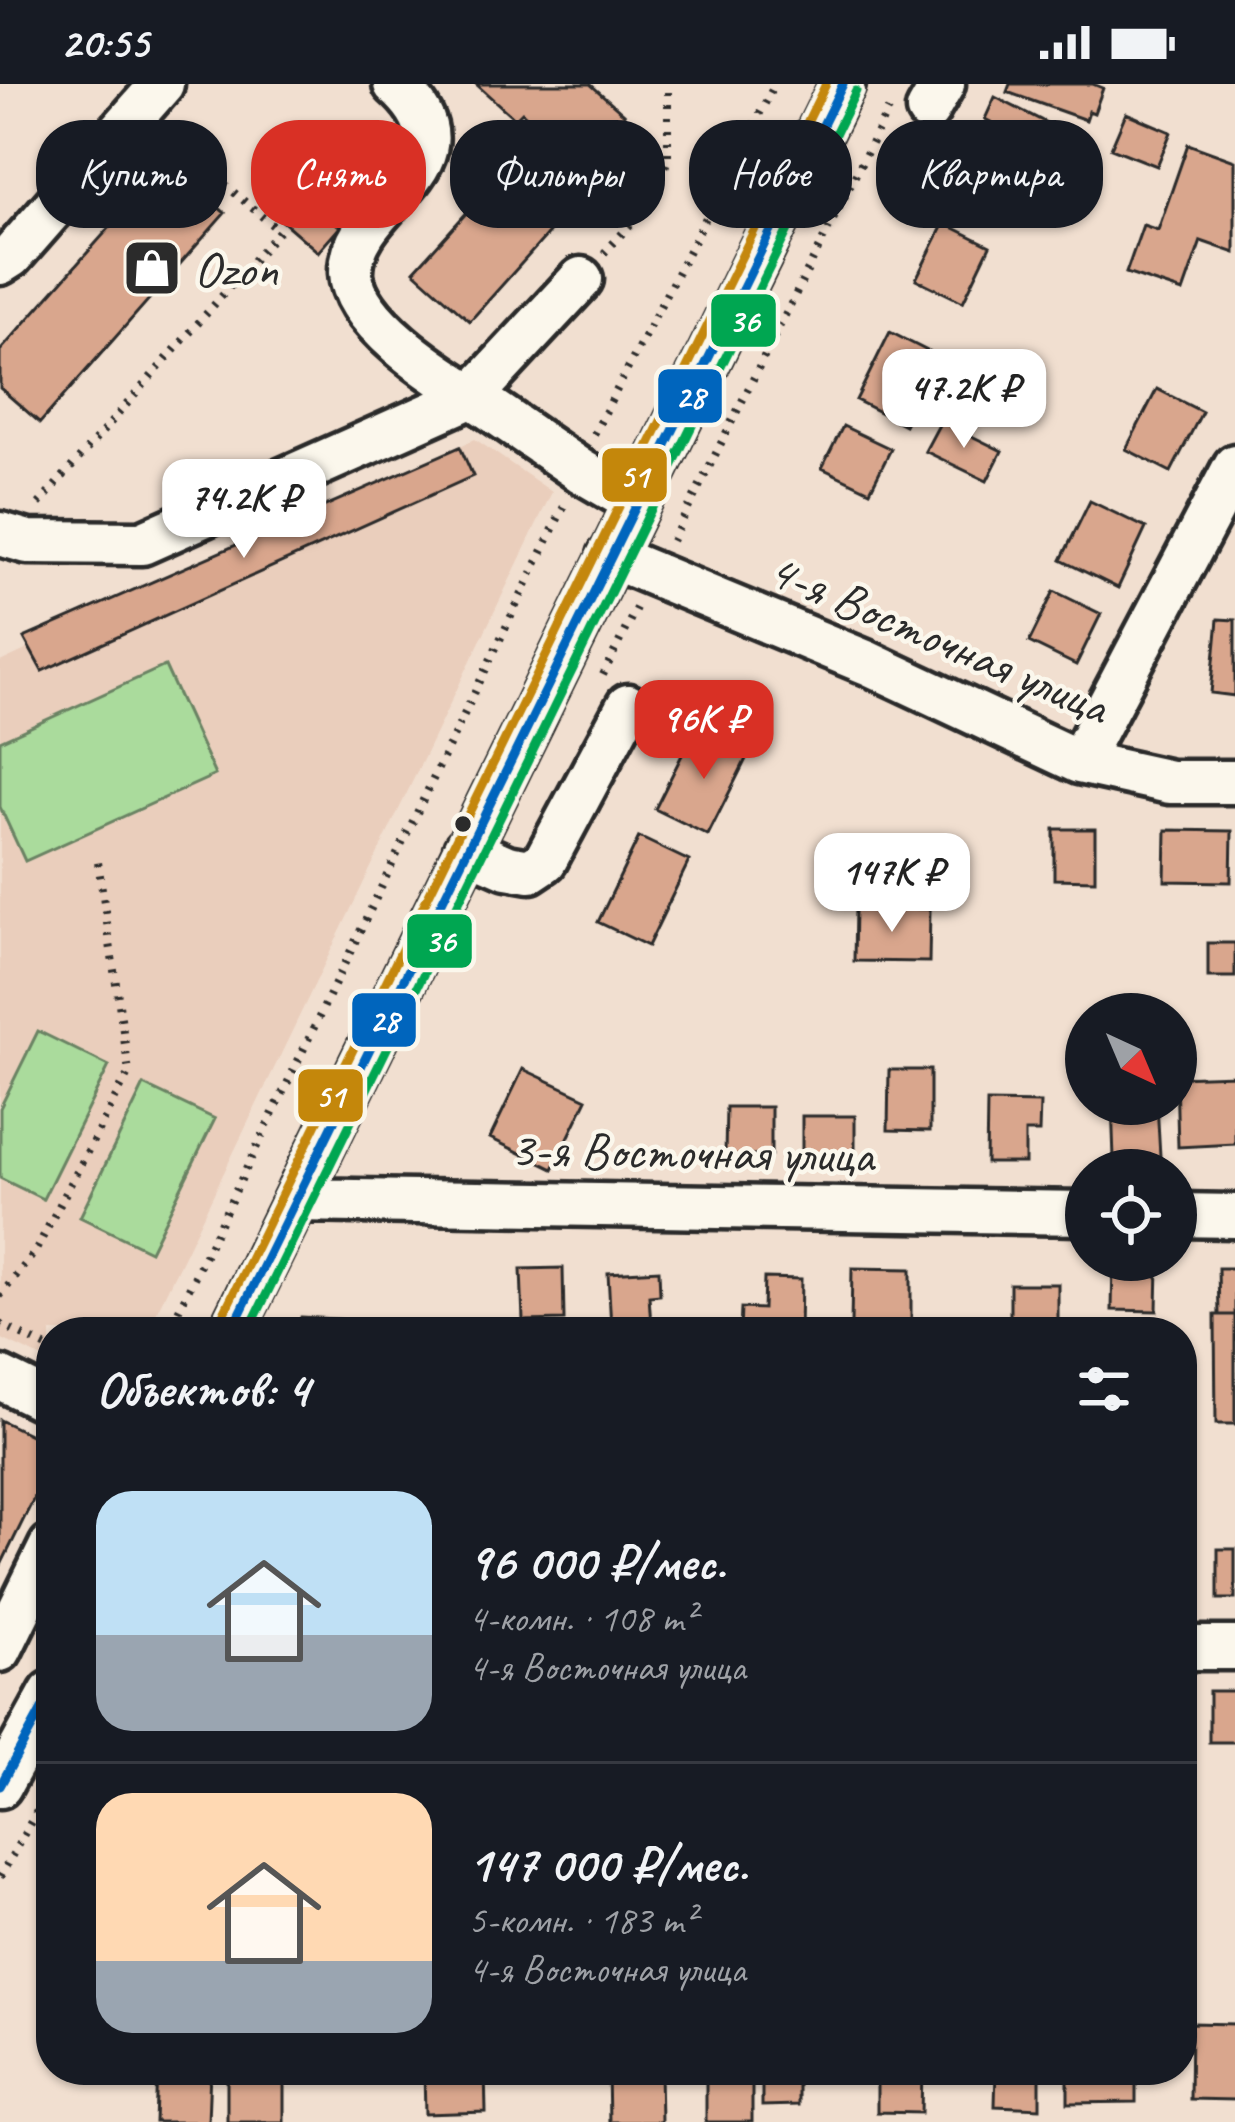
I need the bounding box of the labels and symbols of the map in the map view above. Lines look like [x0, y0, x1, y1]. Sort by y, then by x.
shop icon: Ozon [121, 237, 183, 299]
place label: Ozon [194, 237, 279, 301]
line badge: 36 [709, 292, 778, 349]
text: 36 [729, 300, 762, 342]
pin: 47.2K ₽ [853, 349, 1075, 451]
line badge: 28 [656, 367, 724, 425]
text: 28 [675, 376, 709, 418]
line badge: 51 [600, 446, 669, 504]
text: 51 [619, 455, 652, 497]
pin: 74.2K ₽ [133, 459, 355, 561]
street label: 4-я Восточная улица [759, 538, 1122, 740]
pin: 96K ₽ [620, 680, 788, 782]
unlabelled marker [452, 813, 474, 835]
pin: 147K ₽ [794, 833, 990, 935]
line badge: 36 [405, 912, 474, 970]
text: 36 [425, 920, 458, 962]
line badge: 28 [350, 991, 418, 1049]
north arrow [1065, 993, 1197, 1125]
text: 28 [369, 1000, 403, 1042]
line badge: 51 [296, 1067, 365, 1124]
text: 51 [315, 1075, 348, 1117]
street label: 3-я Восточная улица [510, 1117, 878, 1187]

